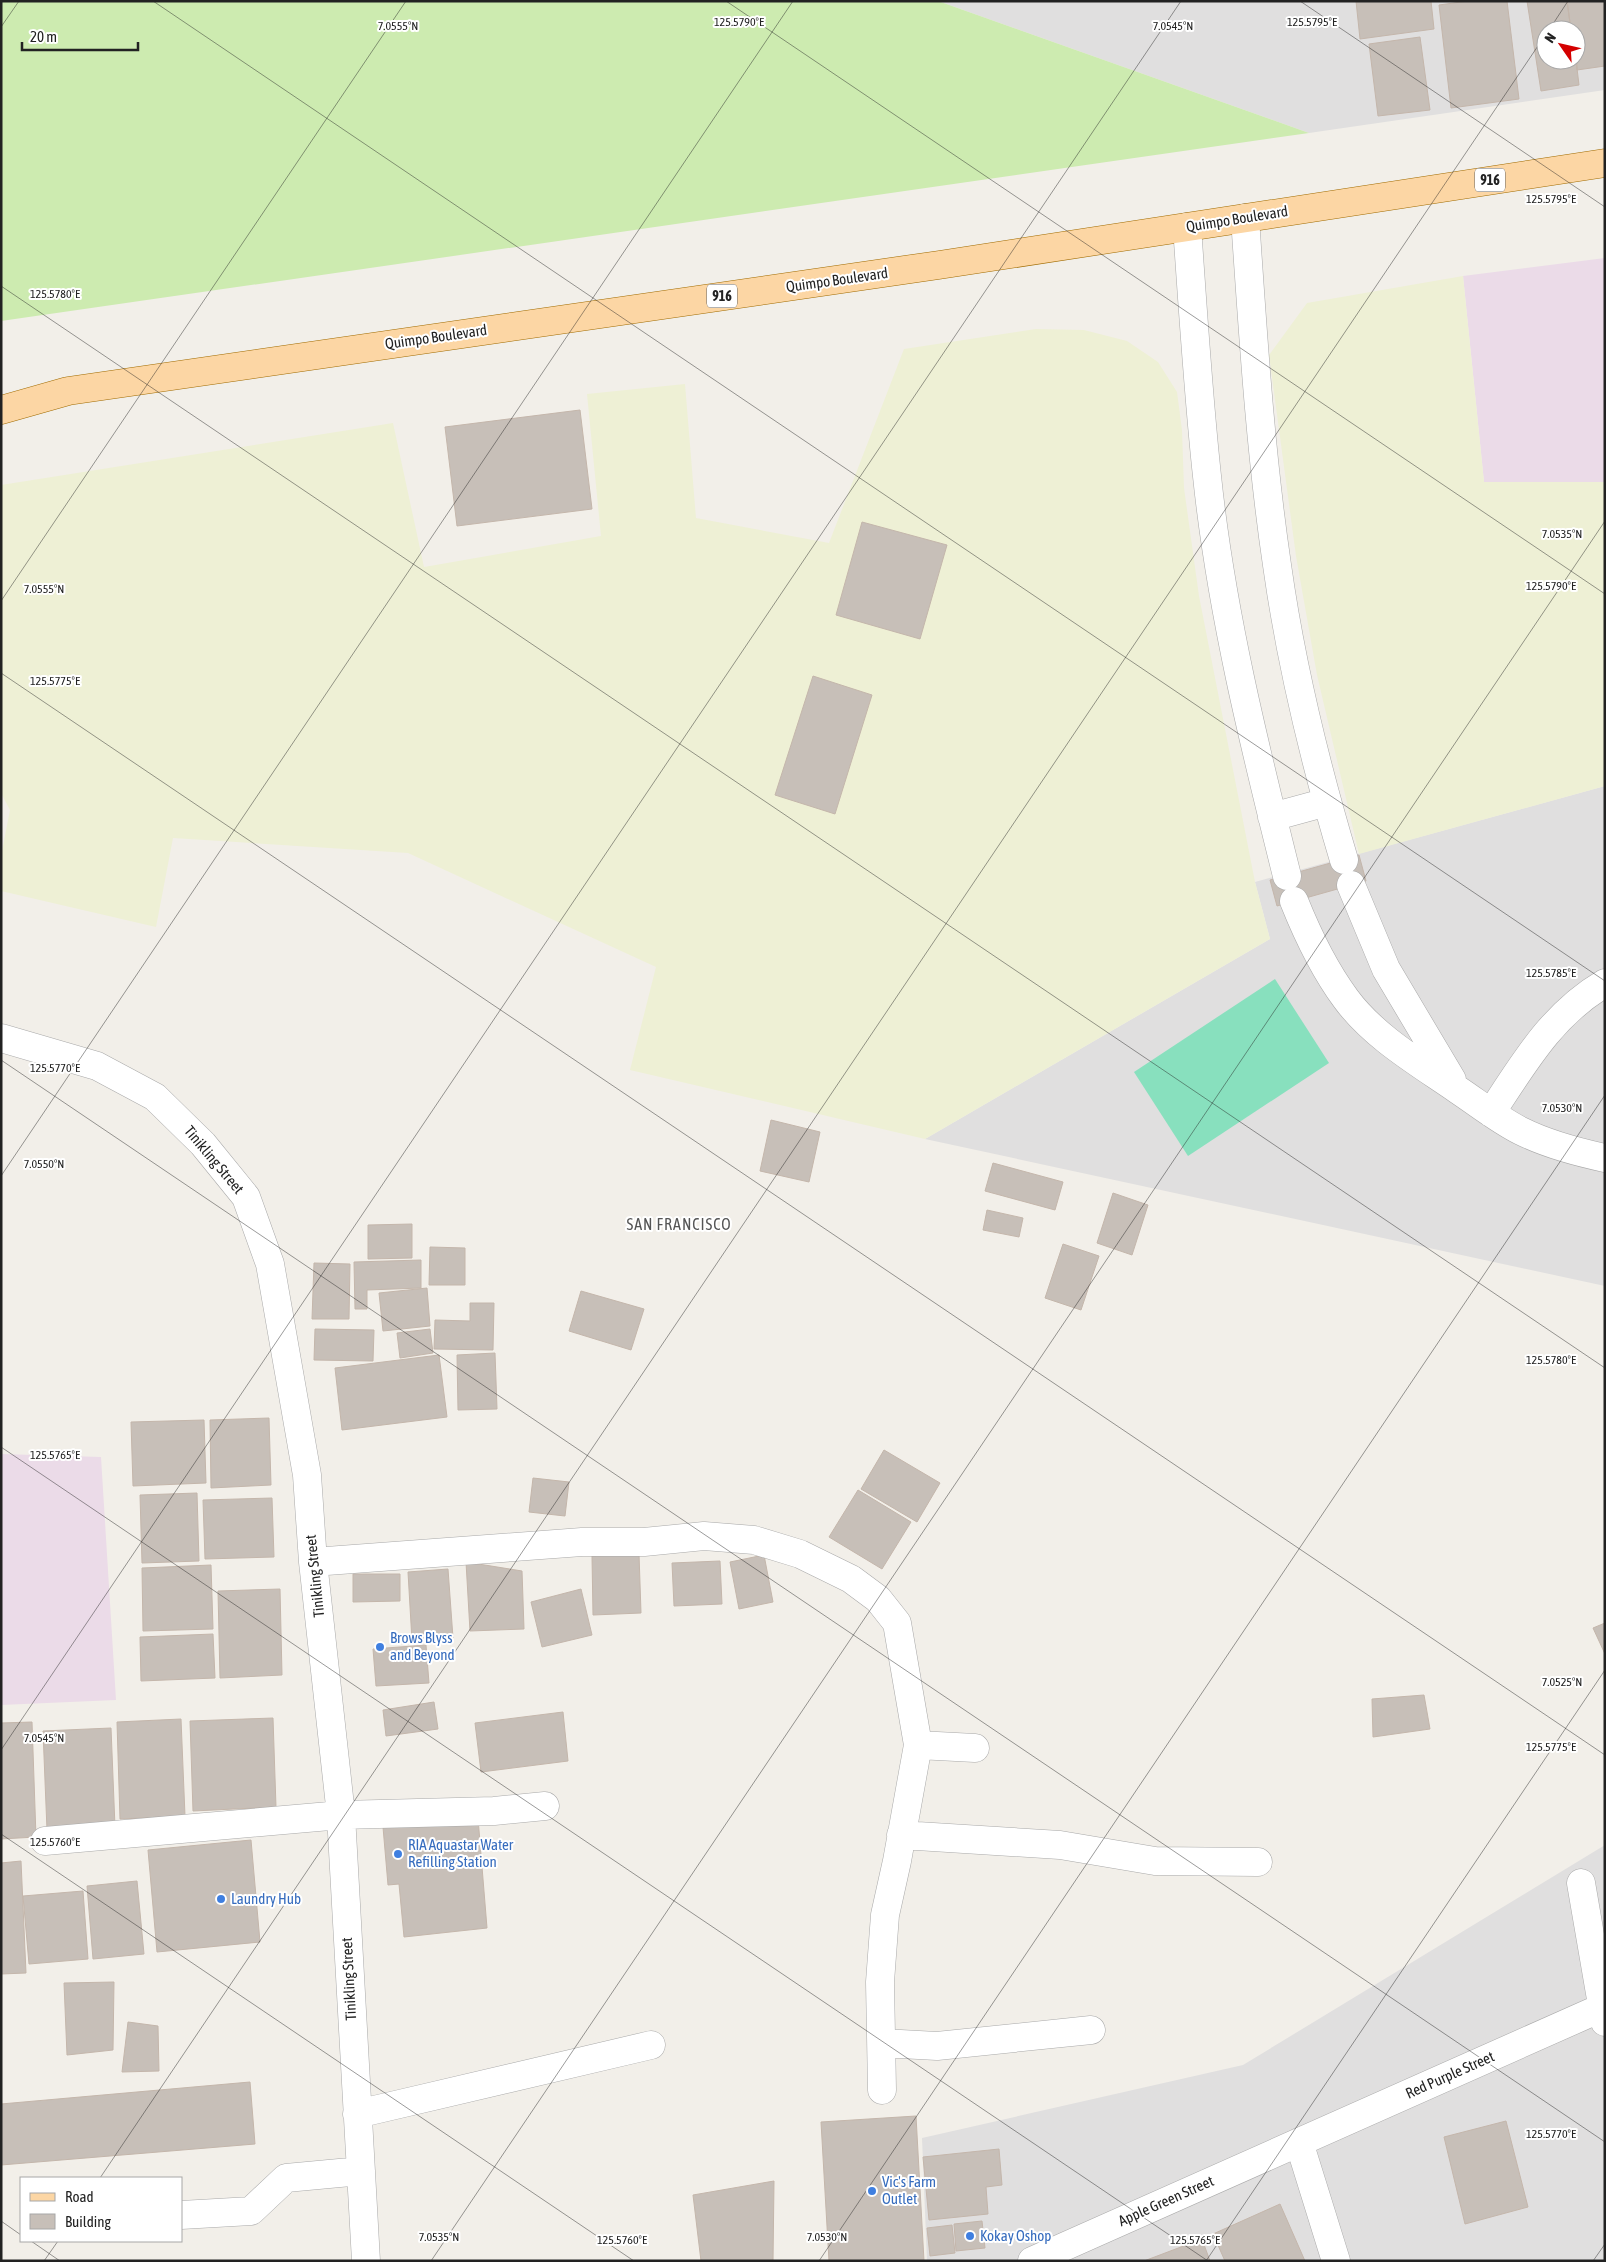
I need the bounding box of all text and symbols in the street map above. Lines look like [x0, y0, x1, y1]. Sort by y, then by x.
text: 125.5790°E [714, 15, 764, 29]
text: 125.5795°E [1287, 15, 1337, 29]
text: 7.0555°N [378, 19, 418, 33]
text: 7.0545°N [1153, 19, 1193, 33]
scale bar [22, 20, 139, 52]
north arrow [1536, 20, 1586, 70]
text: 20 m [30, 28, 57, 45]
text: N [1541, 30, 1559, 46]
road number: 916 [1475, 168, 1505, 192]
text: 125.5795°E [1526, 192, 1576, 206]
street label: Quimpo Boulevard [1185, 202, 1289, 235]
street label: Quimpo Boulevard [785, 264, 889, 295]
road number: 916 [707, 284, 737, 308]
text: 125.5780°E [30, 287, 80, 301]
street label: Quimpo Boulevard [384, 321, 488, 352]
text: 7.0535°N [1542, 527, 1582, 541]
text: 125.5790°E [1526, 579, 1576, 593]
text: 7.0555°N [24, 582, 64, 596]
text: 125.5775°E [30, 674, 80, 688]
text: 125.5785°E [1526, 966, 1576, 980]
text: 125.5770°E [30, 1061, 80, 1075]
text: 7.0530°N [1542, 1101, 1582, 1115]
street label: Tinikling Street [181, 1122, 248, 1197]
text: 7.0550°N [24, 1157, 64, 1171]
district label: SAN FRANCISCO [626, 1215, 732, 1233]
text: 125.5780°E [1526, 1353, 1576, 1367]
text: 125.5765°E [30, 1448, 80, 1462]
street label: Tinikling Street [302, 1534, 327, 1618]
place label: Brows Blyss and Beyond [390, 1629, 455, 1663]
marker: Brows Blyss and Beyond [374, 1641, 386, 1653]
text: 7.0525°N [1542, 1675, 1582, 1689]
text: 7.0545°N [24, 1731, 64, 1745]
text: 125.5775°E [1526, 1740, 1576, 1754]
text: 125.5760°E [30, 1835, 80, 1849]
place label: RIA Aquastar Water Refilling Station [408, 1836, 514, 1870]
marker: RIA Aquastar Water Refilling Station [392, 1848, 404, 1860]
place label: Laundry Hub [231, 1890, 301, 1907]
marker: Laundry Hub [215, 1893, 227, 1905]
street label: Tinikling Street [338, 1937, 359, 2021]
street label: Red Purple Street [1403, 2047, 1497, 2102]
text: 125.5770°E [1526, 2127, 1576, 2141]
street label: Apple Green Street [1116, 2172, 1216, 2229]
place label: Vic's Farm Outlet [882, 2173, 936, 2207]
legend [20, 2177, 182, 2242]
marker: Vic's Farm Outlet [866, 2185, 878, 2197]
text: Road [65, 2188, 94, 2205]
text: Building [65, 2213, 111, 2230]
place label: Kokay Oshop [980, 2227, 1051, 2244]
text: 7.0535°N [419, 2230, 459, 2244]
text: 7.0530°N [807, 2230, 847, 2244]
marker: Kokay Oshop [964, 2230, 976, 2242]
text: 125.5760°E [597, 2233, 647, 2247]
text: 125.5765°E [1170, 2233, 1220, 2247]

